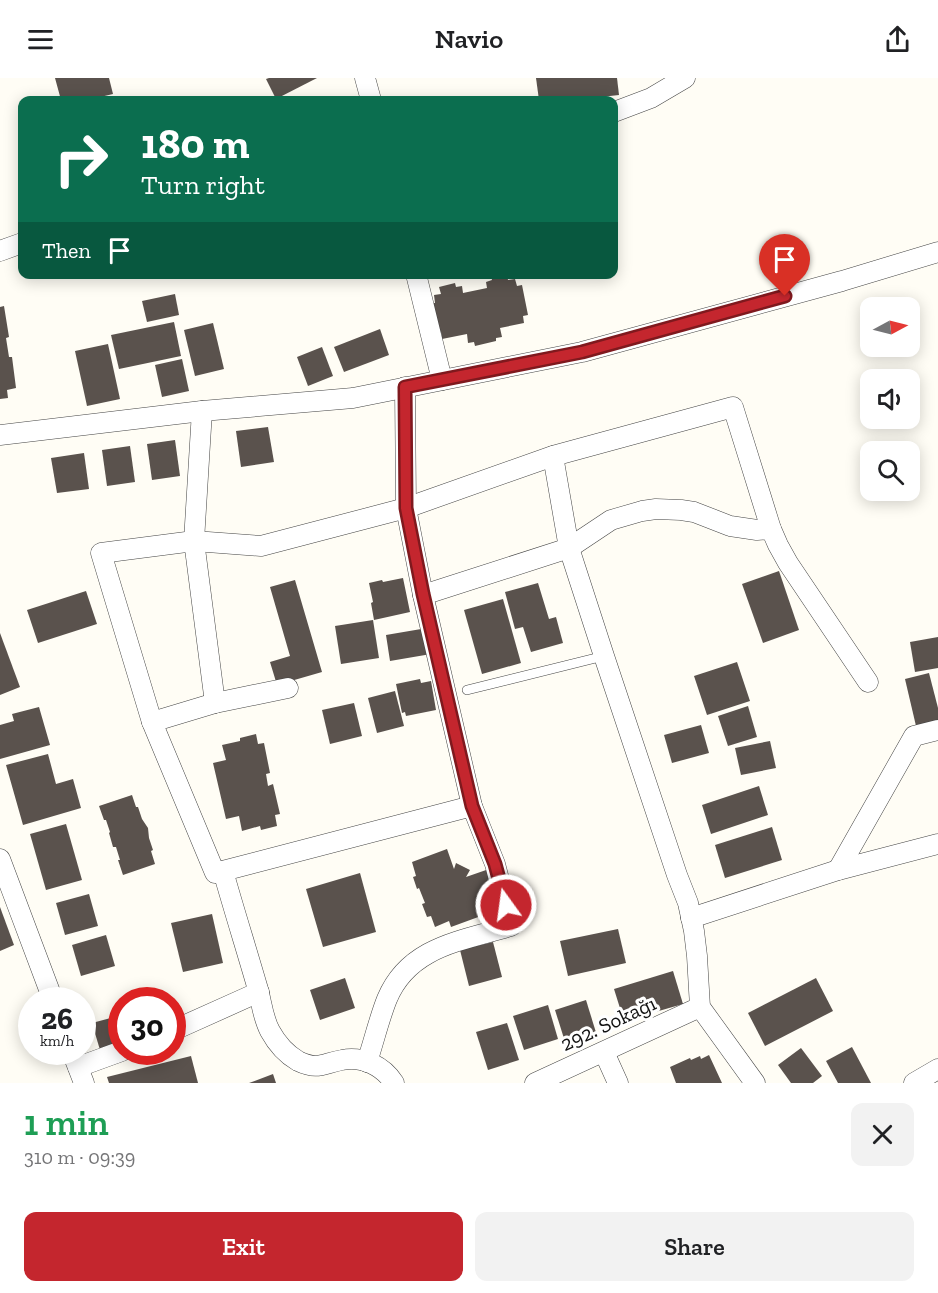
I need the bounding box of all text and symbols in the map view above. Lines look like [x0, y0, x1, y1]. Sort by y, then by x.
icon: menu [24, 23, 57, 56]
text: Navio [435, 23, 503, 55]
icon: share [881, 23, 914, 56]
text: 180 m [141, 118, 249, 169]
icon: right [42, 120, 120, 198]
text: Turn right [141, 169, 265, 201]
icon: arrive [103, 234, 136, 267]
pin [759, 234, 810, 296]
text: Then [42, 237, 91, 264]
icon: arrive [768, 243, 801, 276]
north arrow [860, 297, 920, 357]
map controls [860, 297, 920, 501]
button: sound [860, 369, 920, 429]
button: search [860, 441, 920, 501]
position arrow [474, 873, 538, 937]
speed limit sign: 30 [108, 987, 186, 1065]
street label: 292. Sokağı [556, 990, 660, 1056]
text: 26 [41, 1001, 73, 1037]
text: km/h [40, 1032, 74, 1050]
text: 1 min [24, 1101, 109, 1144]
button: close [851, 1103, 914, 1166]
text: 310 m · 09:39 [24, 1145, 135, 1169]
button: Exit [24, 1212, 463, 1281]
button: Share [475, 1212, 914, 1281]

